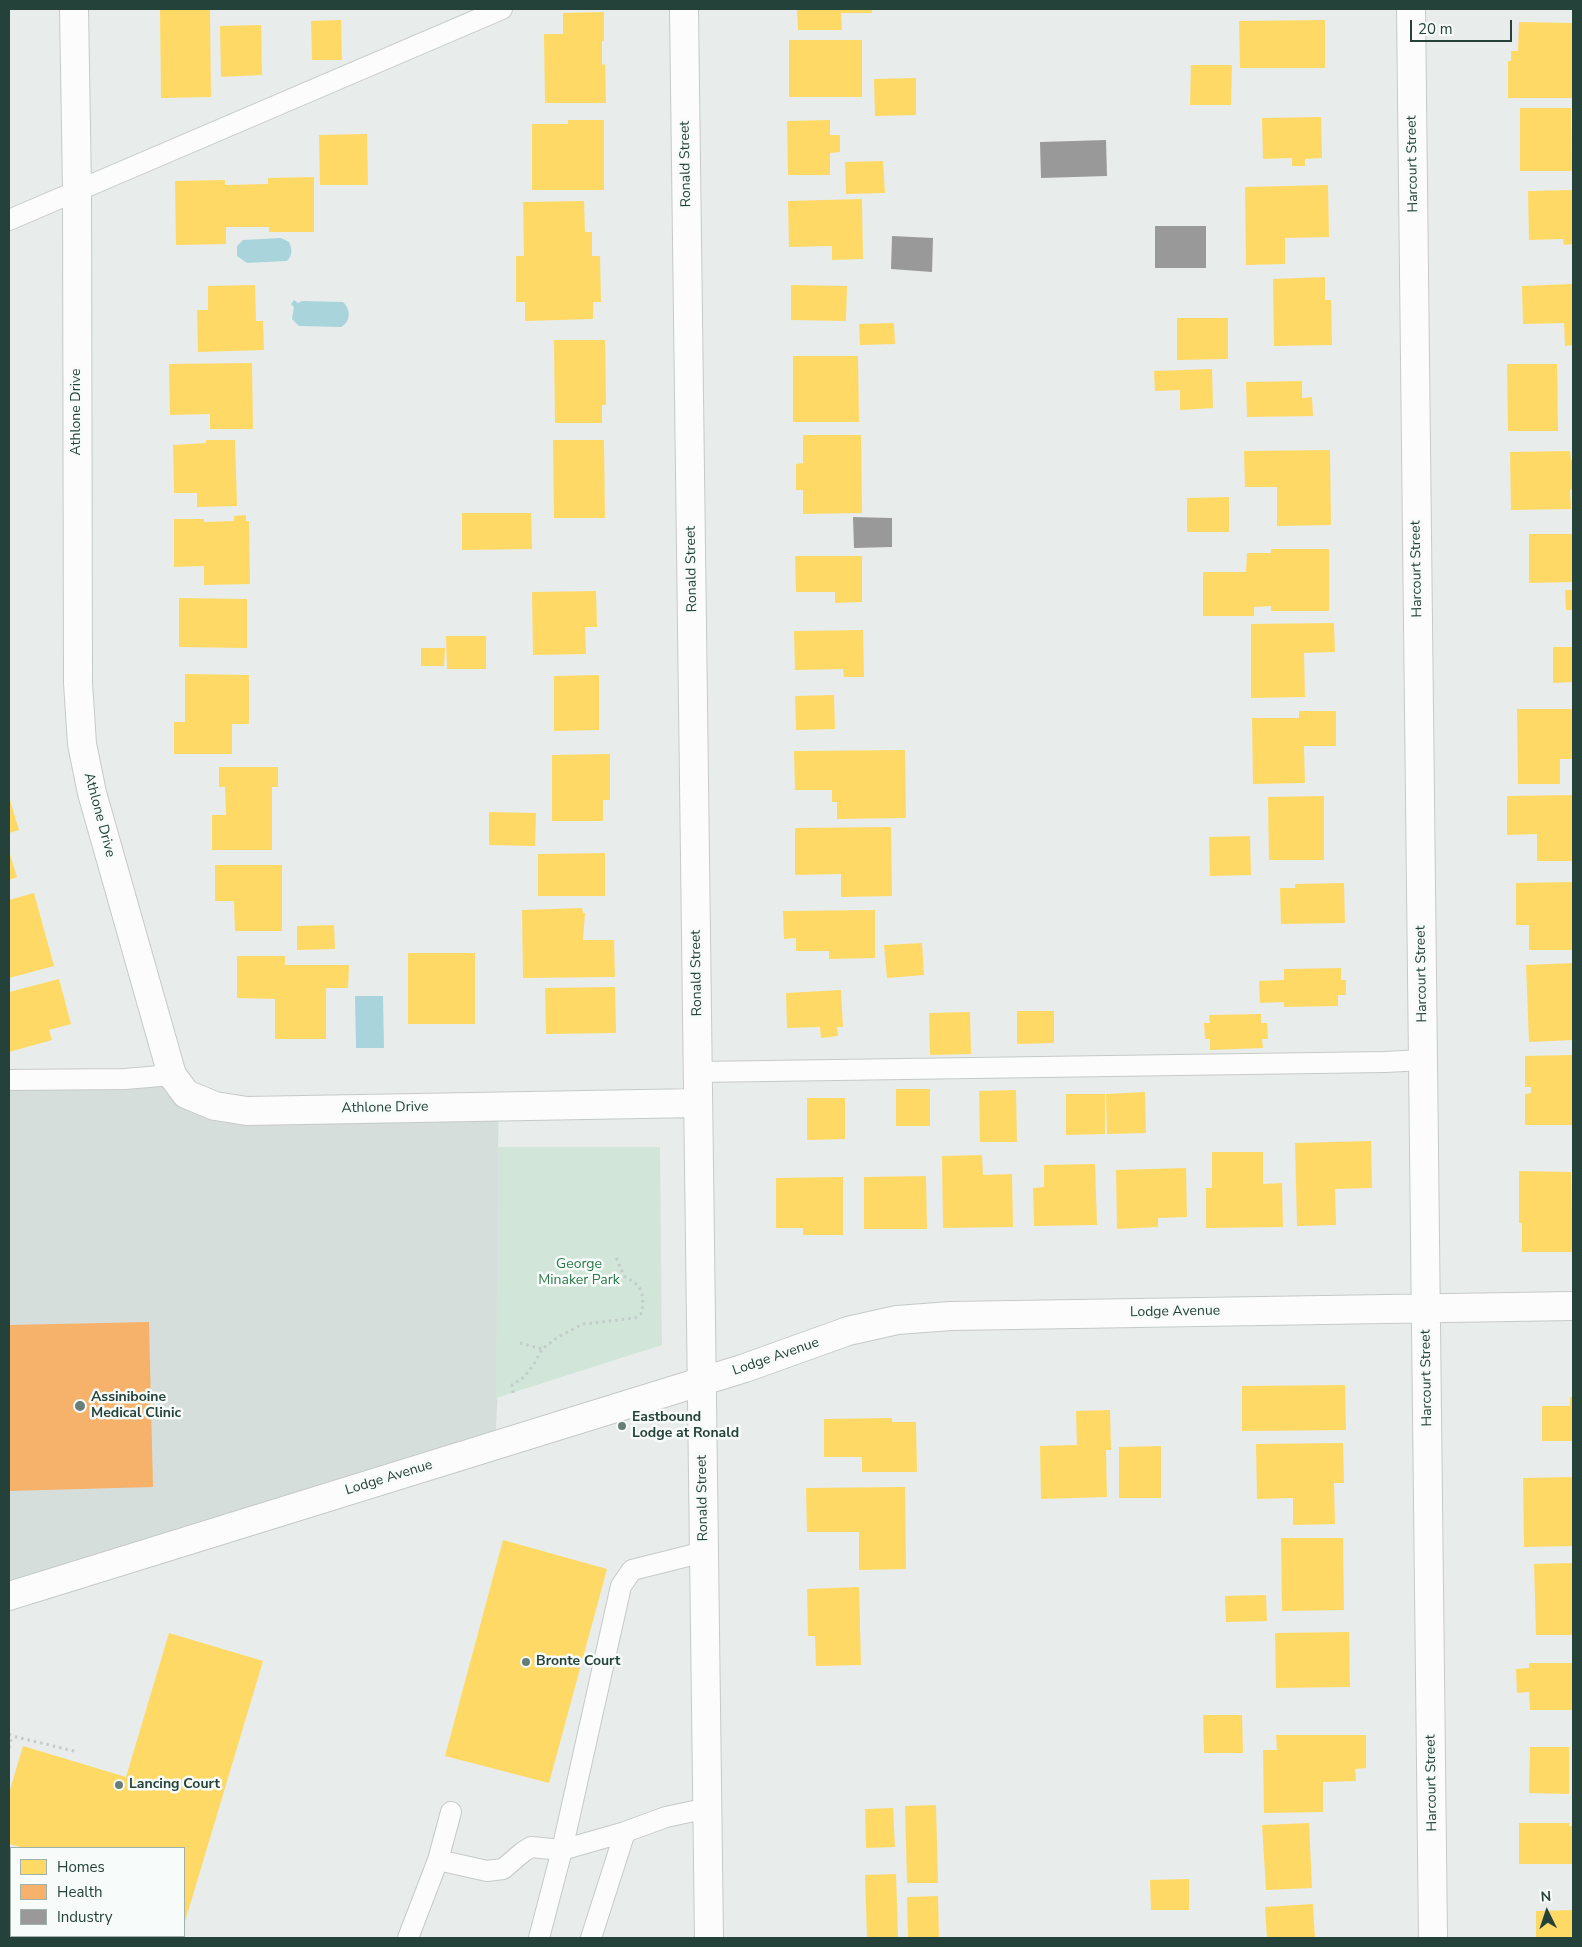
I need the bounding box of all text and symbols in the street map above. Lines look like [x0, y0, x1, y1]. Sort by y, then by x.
scale bar [1412, 10, 1514, 42]
text: 20 m [1418, 19, 1453, 39]
street label: Harcourt Street [1404, 115, 1422, 213]
street label: Ronald Street [677, 121, 695, 207]
street label: Athlone Drive [69, 369, 85, 455]
street label: Harcourt Street [1408, 520, 1426, 618]
street label: Ronald Street [683, 526, 701, 612]
street label: Athlone Drive [80, 771, 118, 859]
street label: Harcourt Street [1413, 925, 1431, 1023]
street label: Ronald Street [688, 930, 706, 1016]
street label: Athlone Drive [341, 1099, 429, 1117]
park label: George Minaker Park [538, 1257, 620, 1290]
street label: Lodge Avenue [1130, 1303, 1220, 1321]
street label: Harcourt Street [1418, 1329, 1436, 1427]
street label: Lodge Avenue [731, 1334, 821, 1380]
place label: Assiniboine Medical Clinic [91, 1390, 181, 1422]
marker: Assiniboine Medical Clinic [73, 1399, 87, 1413]
place label: Eastbound Lodge at Ronald [632, 1410, 739, 1442]
marker: Eastbound Lodge at Ronald [616, 1420, 628, 1432]
street label: Ronald Street [694, 1455, 712, 1541]
street label: Lodge Avenue [343, 1457, 435, 1499]
place label: Bronte Court [536, 1654, 620, 1670]
marker: Bronte Court [520, 1656, 532, 1668]
street label: Harcourt Street [1423, 1734, 1441, 1832]
place label: Lancing Court [129, 1777, 220, 1793]
marker: Lancing Court [113, 1779, 125, 1791]
legend [10, 1847, 185, 1937]
text: Homes [57, 1857, 105, 1877]
text: Health [57, 1882, 102, 1902]
north arrow [1522, 1887, 1572, 1937]
text: N [1540, 1887, 1552, 1906]
text: Industry [57, 1907, 112, 1927]

